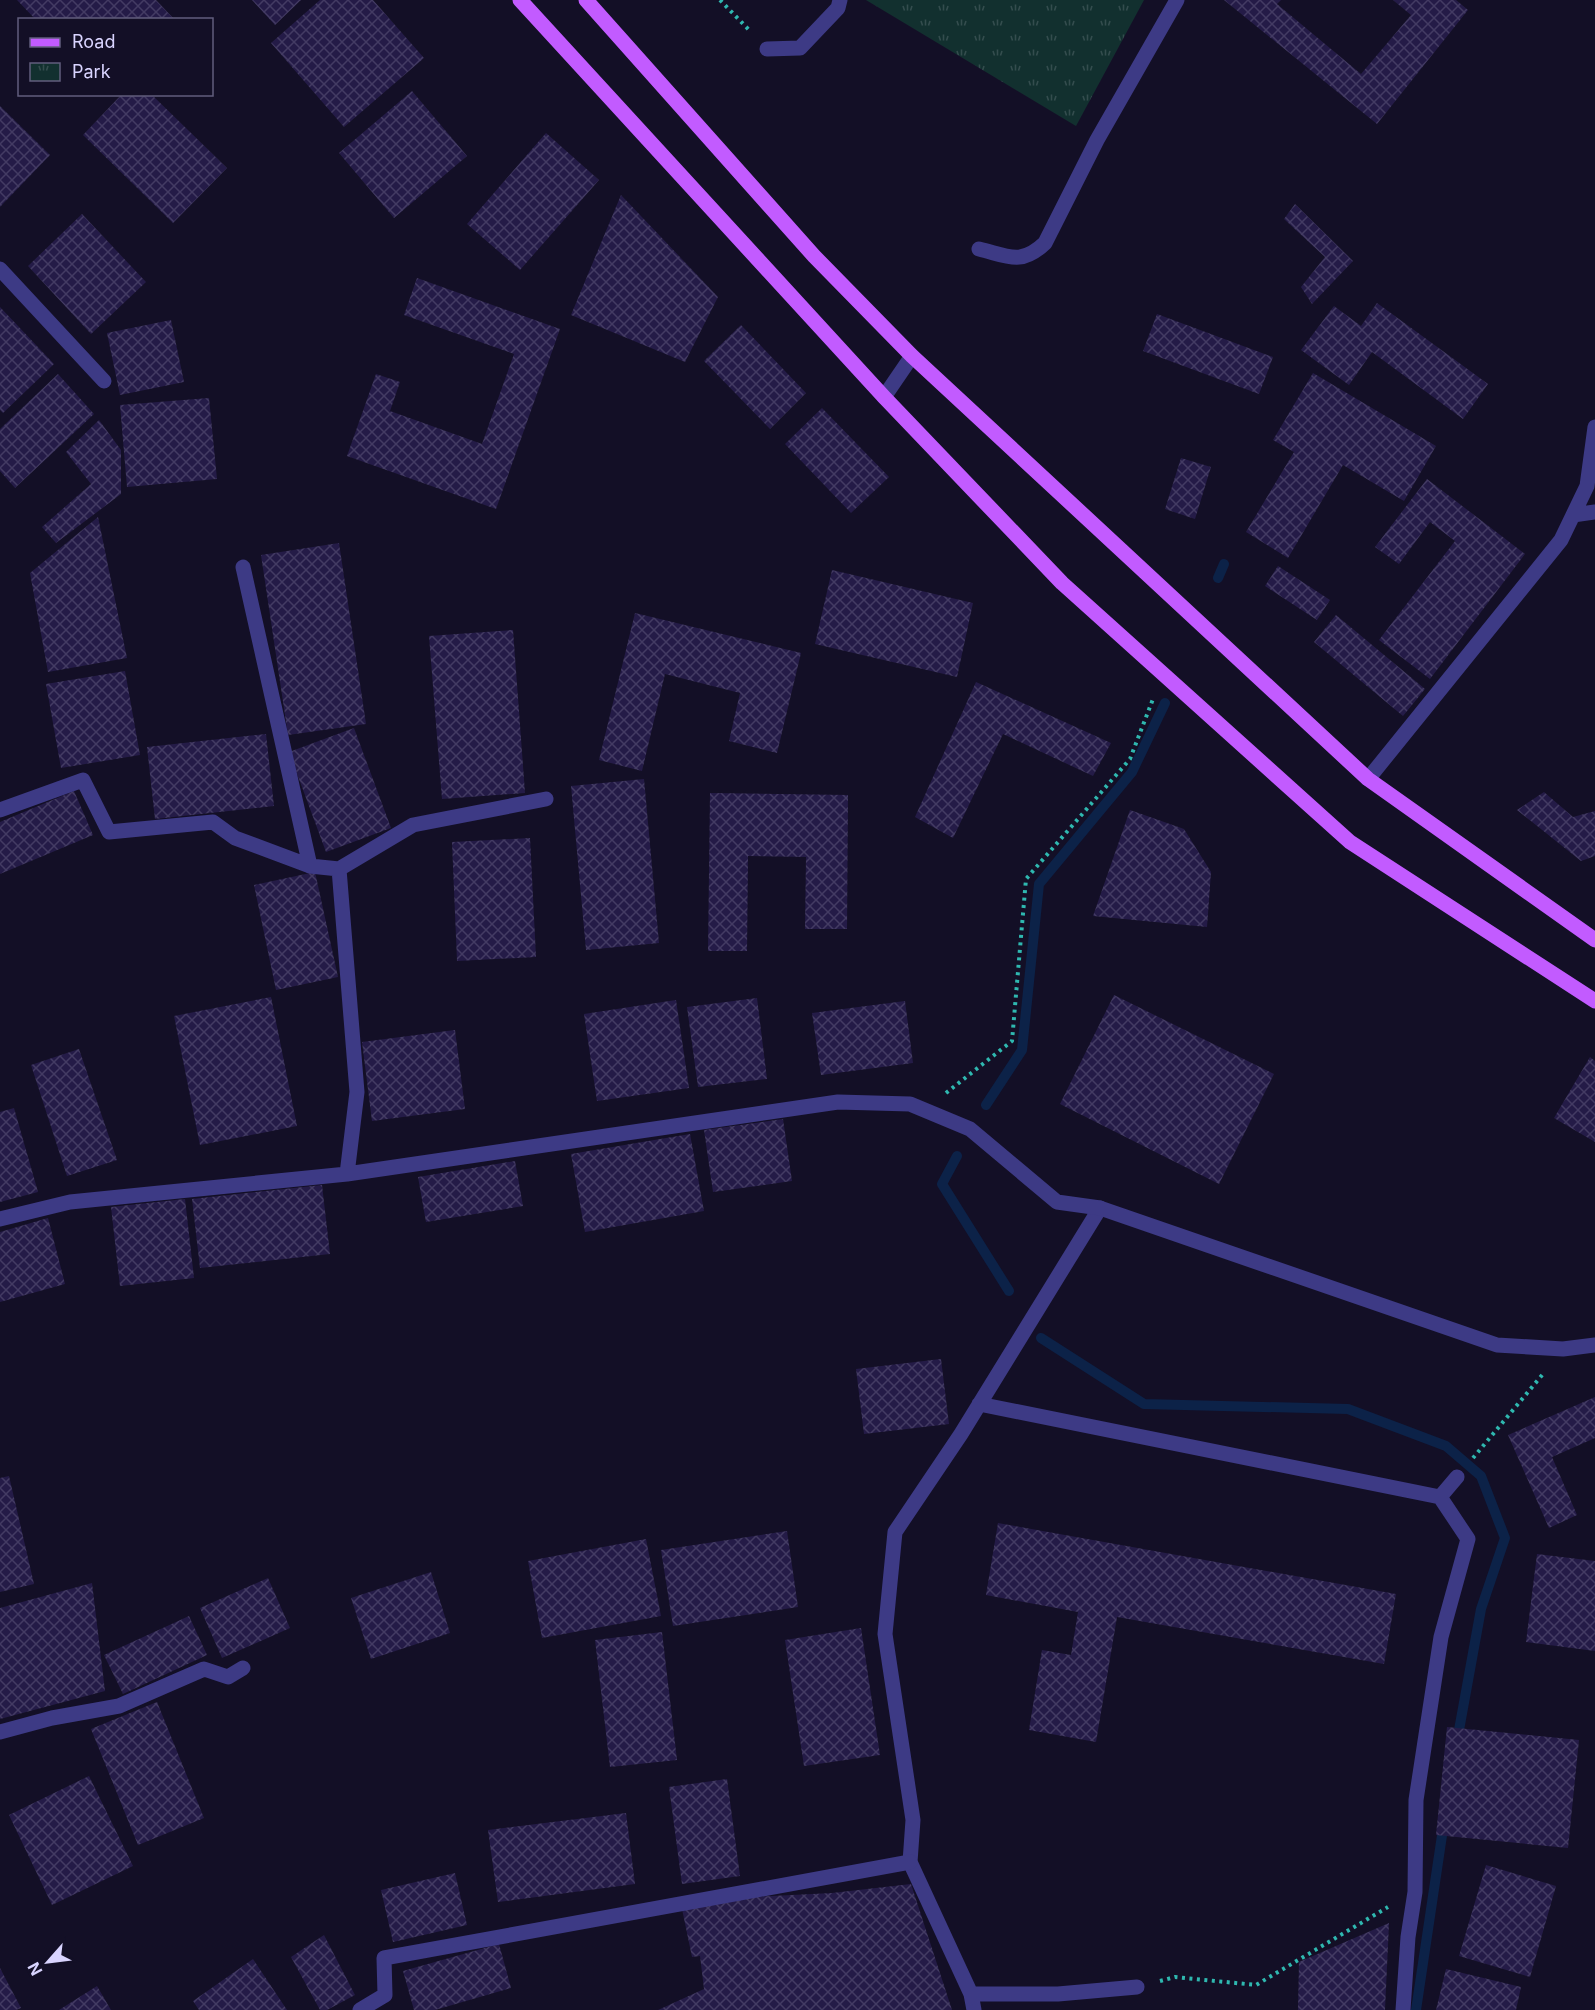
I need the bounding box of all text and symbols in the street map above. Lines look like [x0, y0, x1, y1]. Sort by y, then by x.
legend [18, 18, 213, 96]
text: Road [72, 31, 115, 52]
text: Park [72, 61, 111, 82]
north arrow [18, 1932, 78, 1992]
text: N [23, 1959, 46, 1979]

